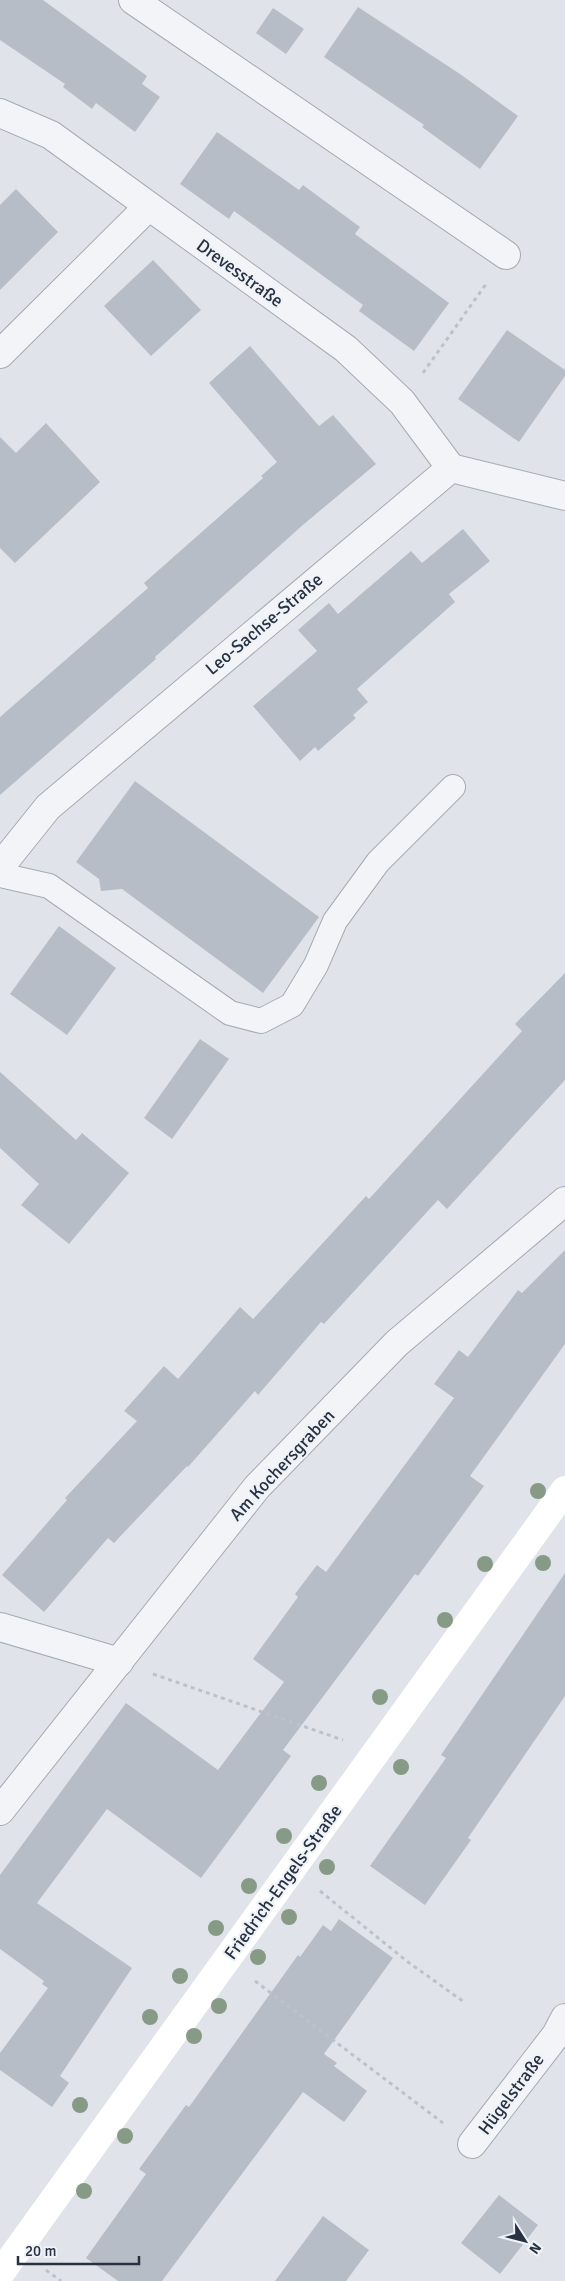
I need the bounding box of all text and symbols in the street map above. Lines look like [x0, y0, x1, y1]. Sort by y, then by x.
street label: Drevesstraße [192, 234, 288, 312]
street label: Leo-Sachse-Straße [201, 569, 327, 679]
street label: Am Kochersgraben [225, 1405, 339, 1525]
street label: Friedrich-Engels-Straße [219, 1800, 347, 1964]
street label: Hügelstraße [473, 2049, 549, 2139]
north arrow [500, 2216, 550, 2266]
scale bar [18, 2234, 139, 2266]
text: N [525, 2239, 545, 2257]
text: 20 m [25, 2242, 56, 2260]

